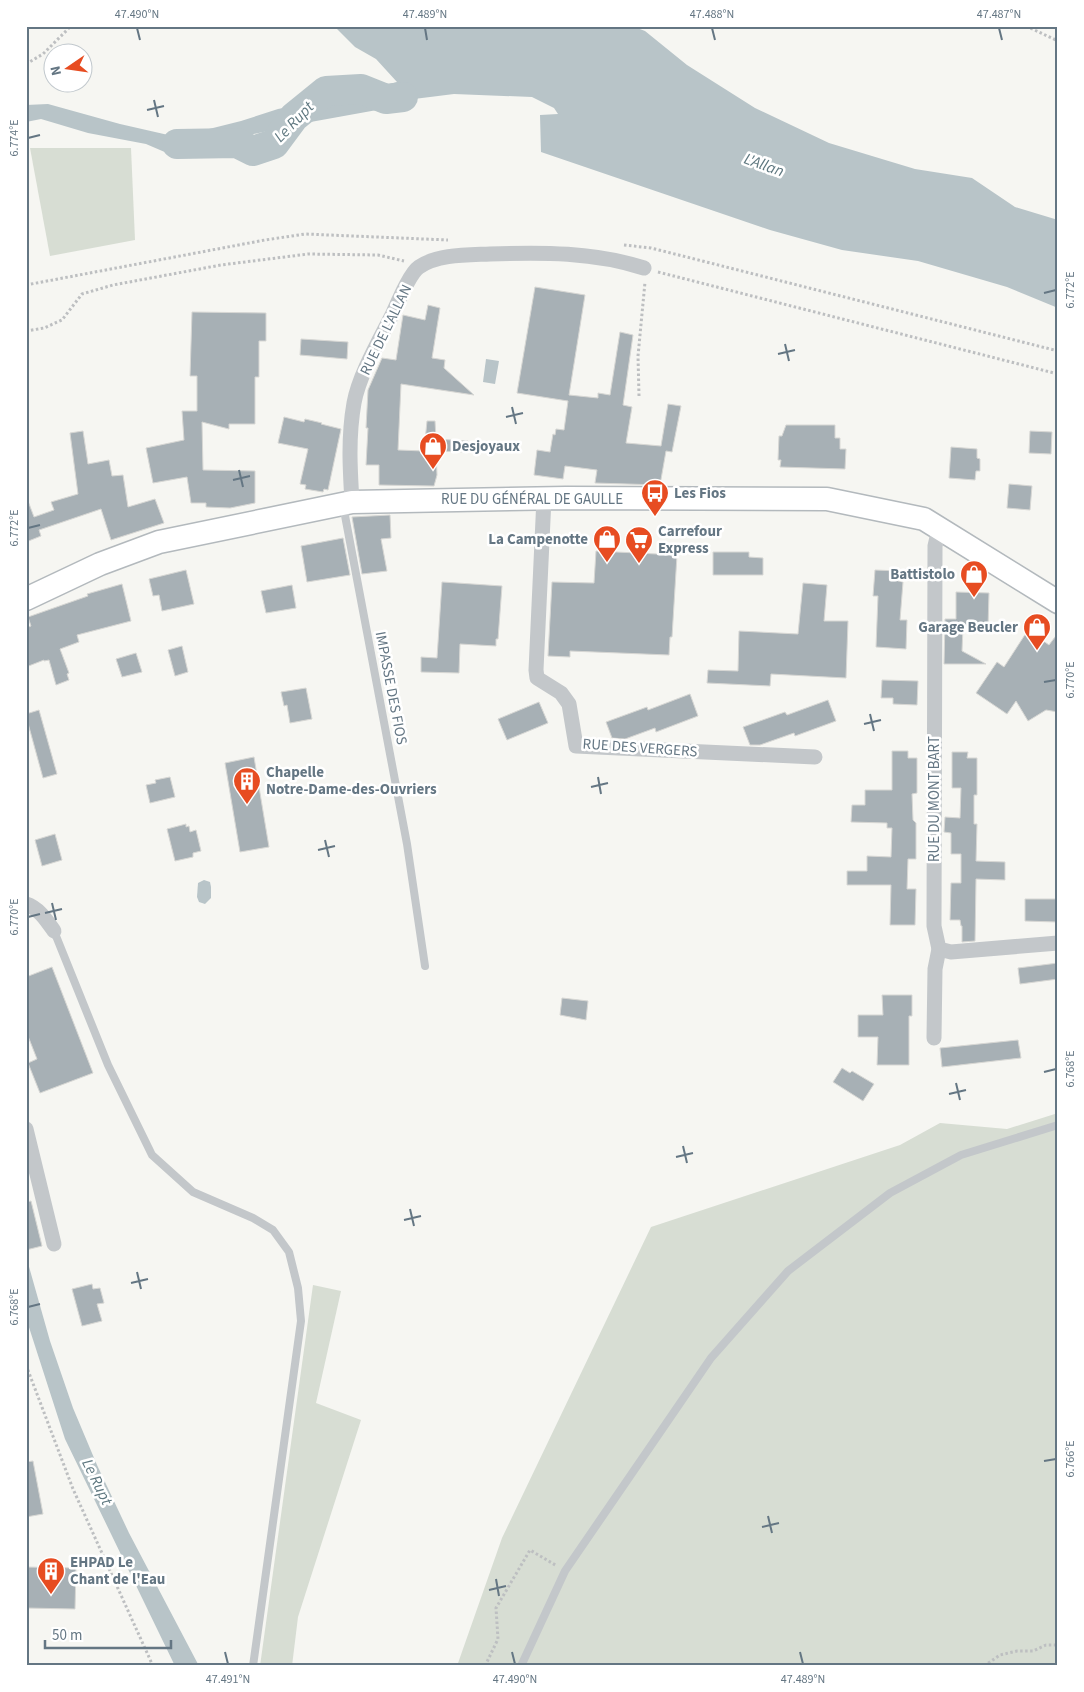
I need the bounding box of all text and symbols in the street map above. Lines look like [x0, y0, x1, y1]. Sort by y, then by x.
text: 47.490°N [115, 6, 159, 23]
text: 47.489°N [403, 6, 447, 23]
text: 47.488°N [690, 6, 734, 23]
text: 47.487°N [977, 6, 1021, 23]
north arrow [42, 42, 92, 92]
text: N [46, 64, 67, 77]
water label: Le Rupt [269, 96, 320, 147]
text: 6.774°E [6, 119, 23, 157]
water label: L'Allan [741, 148, 787, 182]
text: 6.772°E [1062, 271, 1079, 309]
street label: RUE DE L'ALLAN [355, 281, 417, 379]
shop icon: Desjoyaux [418, 431, 448, 470]
place label: Desjoyaux [452, 436, 520, 457]
bus stop icon: Les Fios [640, 478, 670, 517]
place label: Les Fios [674, 483, 726, 504]
street label: RUE DU GÉNÉRAL DE GAULLE [441, 489, 623, 510]
text: 6.772°E [6, 509, 23, 547]
place label: Carrefour Express [658, 521, 722, 559]
shop icon: La Campenotte [592, 524, 622, 563]
supermarket icon: Carrefour Express [624, 525, 654, 564]
place label: La Campenotte [488, 529, 588, 550]
shop icon: Battistolo [959, 559, 989, 598]
place label: Battistolo [890, 564, 955, 585]
shop icon: Garage Beucler [1022, 612, 1052, 651]
place label: Garage Beucler [918, 617, 1018, 638]
street label: IMPASSE DES FIOS [370, 630, 412, 746]
text: 6.770°E [1062, 661, 1079, 699]
street label: RUE DES VERGERS [582, 734, 698, 762]
street label: RUE DU MONT BART [924, 736, 945, 862]
place label: Chapelle Notre-Dame-des-Ouvriers [266, 762, 437, 800]
building icon: Chapelle Notre-Dame-des-Ouvriers [232, 766, 262, 805]
text: 6.770°E [6, 898, 23, 936]
text: 6.768°E [1062, 1050, 1079, 1088]
text: 6.768°E [6, 1288, 23, 1326]
text: 6.766°E [1062, 1440, 1079, 1478]
water label: Le Rupt [76, 1455, 118, 1510]
place label: EHPAD Le Chant de l'Eau [70, 1552, 165, 1590]
building icon: EHPAD Le Chant de l'Eau [36, 1556, 66, 1595]
scale bar [45, 1617, 171, 1649]
text: 50 m [52, 1625, 82, 1646]
text: 47.491°N [206, 1671, 250, 1688]
text: 47.490°N [493, 1671, 537, 1688]
text: 47.489°N [781, 1671, 825, 1688]

